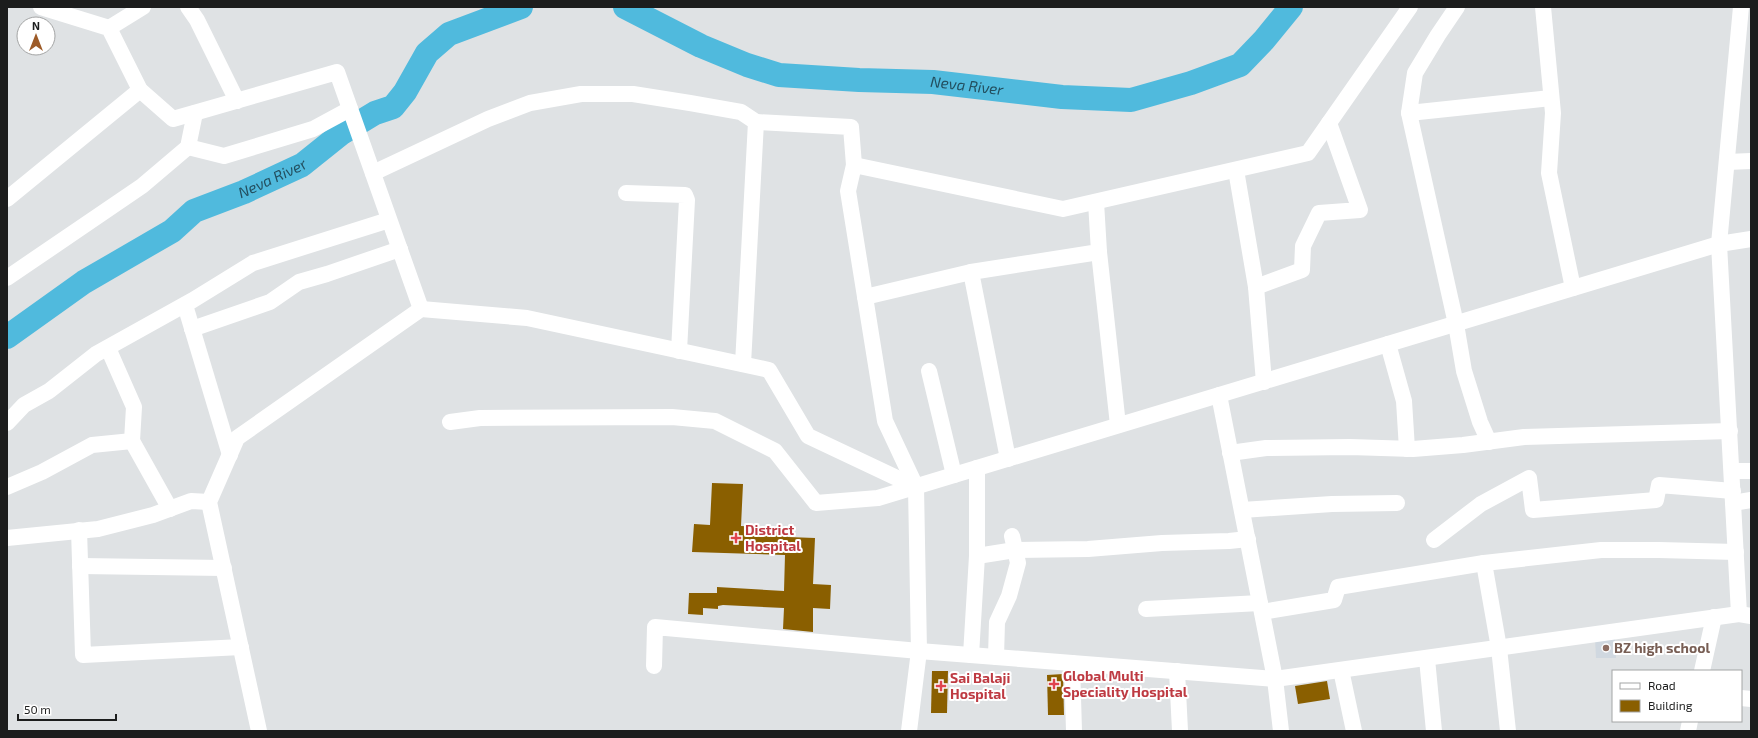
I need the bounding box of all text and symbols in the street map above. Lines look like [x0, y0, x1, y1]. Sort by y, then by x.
north arrow [16, 16, 56, 56]
text: N [32, 19, 40, 32]
water label: Neva River [929, 72, 1006, 98]
water label: Neva River [235, 154, 311, 201]
place label: District Hospital [745, 521, 801, 554]
marker: District Hospital [730, 532, 742, 544]
place label: BZ high school [1614, 639, 1711, 656]
marker: BZ high school [1601, 643, 1611, 653]
place label: Global Multi Speciality Hospital [1063, 667, 1188, 700]
place label: Sai Balaji Hospital [950, 669, 1010, 702]
legend [1612, 670, 1742, 722]
marker: Global Multi Speciality Hospital [1048, 678, 1060, 690]
text: Road [1648, 678, 1676, 692]
marker: Sai Balaji Hospital [935, 680, 947, 692]
scale bar [18, 696, 116, 722]
text: Building [1648, 698, 1693, 712]
text: 50 m [24, 702, 51, 716]

